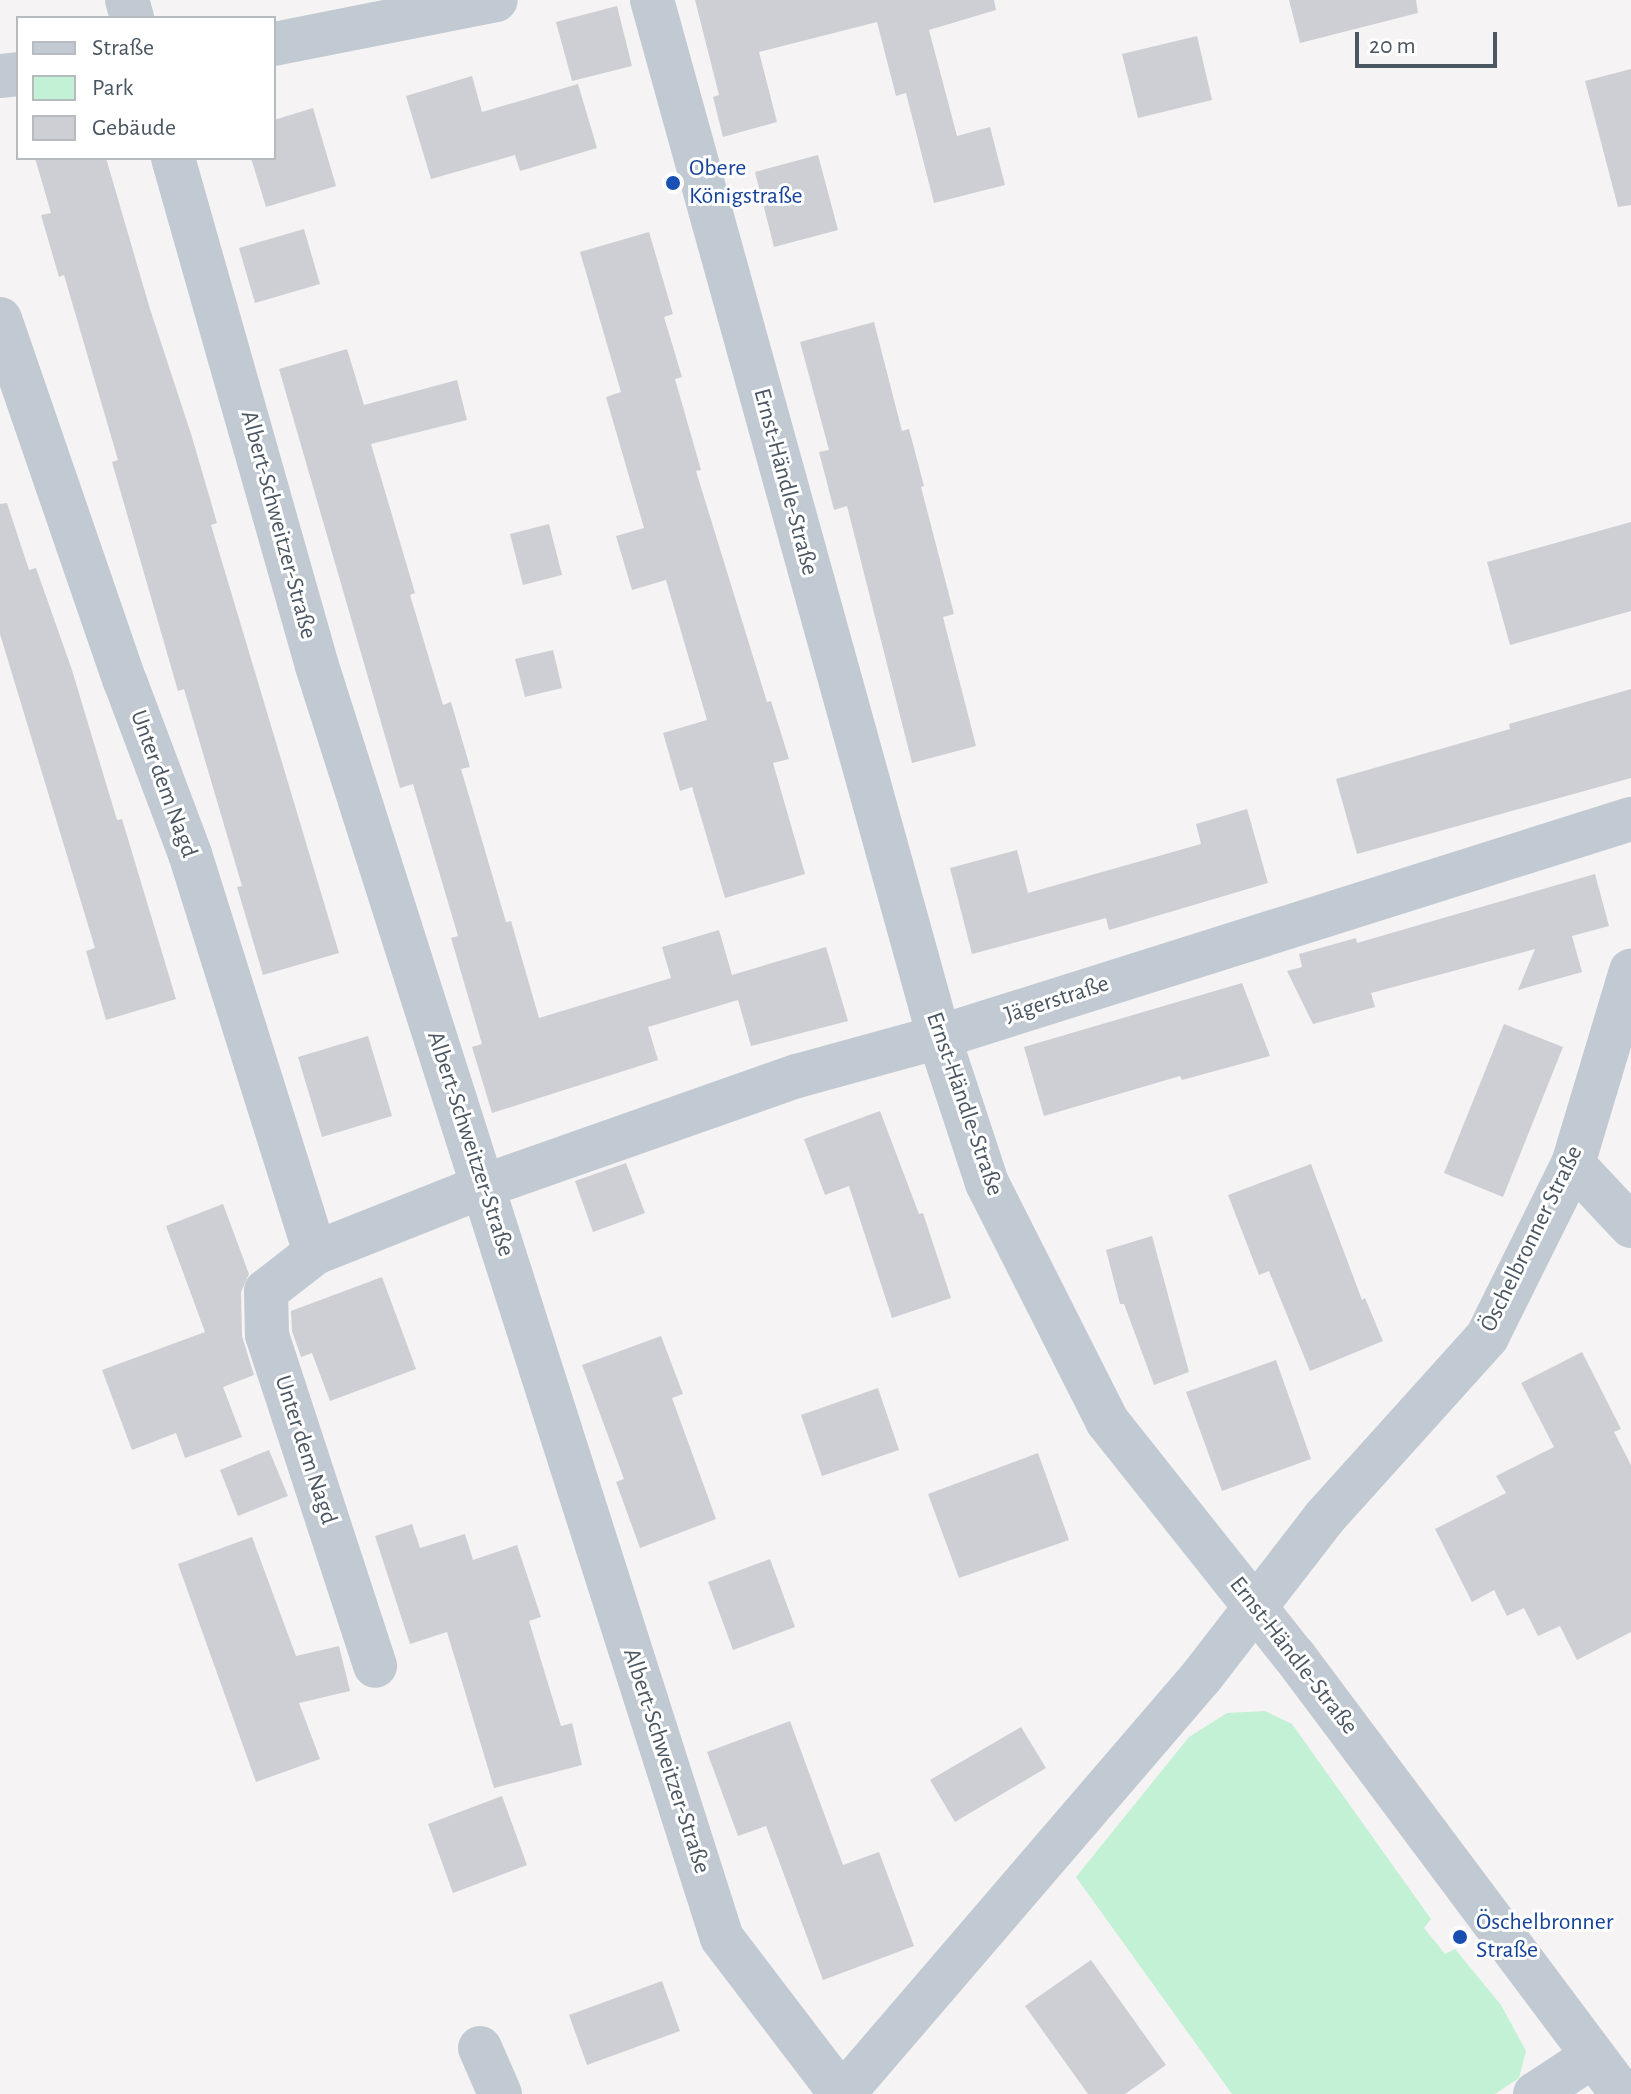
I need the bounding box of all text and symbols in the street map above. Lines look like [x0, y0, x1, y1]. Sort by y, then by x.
legend [16, 16, 276, 160]
scale bar [1359, 16, 1501, 66]
text: 20 m [1369, 34, 1416, 58]
text: Straße [92, 36, 154, 60]
text: Park [92, 76, 133, 100]
text: Gebäude [92, 116, 176, 140]
place label: Obere Königstraße [689, 155, 802, 211]
marker: Obere Königstraße [664, 174, 682, 192]
street label: Ernst-Händle-Straße [746, 385, 824, 579]
street label: Albert-Schweitzer-Straße [234, 408, 322, 642]
street label: Unter dem Nagd [123, 706, 203, 862]
street label: Jägerstraße [1001, 970, 1113, 1030]
street label: Ernst-Händle-Straße [919, 1008, 1009, 1200]
street label: Albert-Schweitzer-Straße [420, 1028, 520, 1260]
street label: Öschelbronner Straße [1474, 1141, 1590, 1337]
street label: Unter dem Nagd [267, 1372, 343, 1528]
street label: Ernst-Händle-Straße [1222, 1571, 1364, 1741]
street label: Albert-Schweitzer-Straße [616, 1645, 716, 1877]
place label: Öschelbronner Straße [1476, 1909, 1614, 1965]
marker: Öschelbronner Straße [1451, 1928, 1469, 1946]

